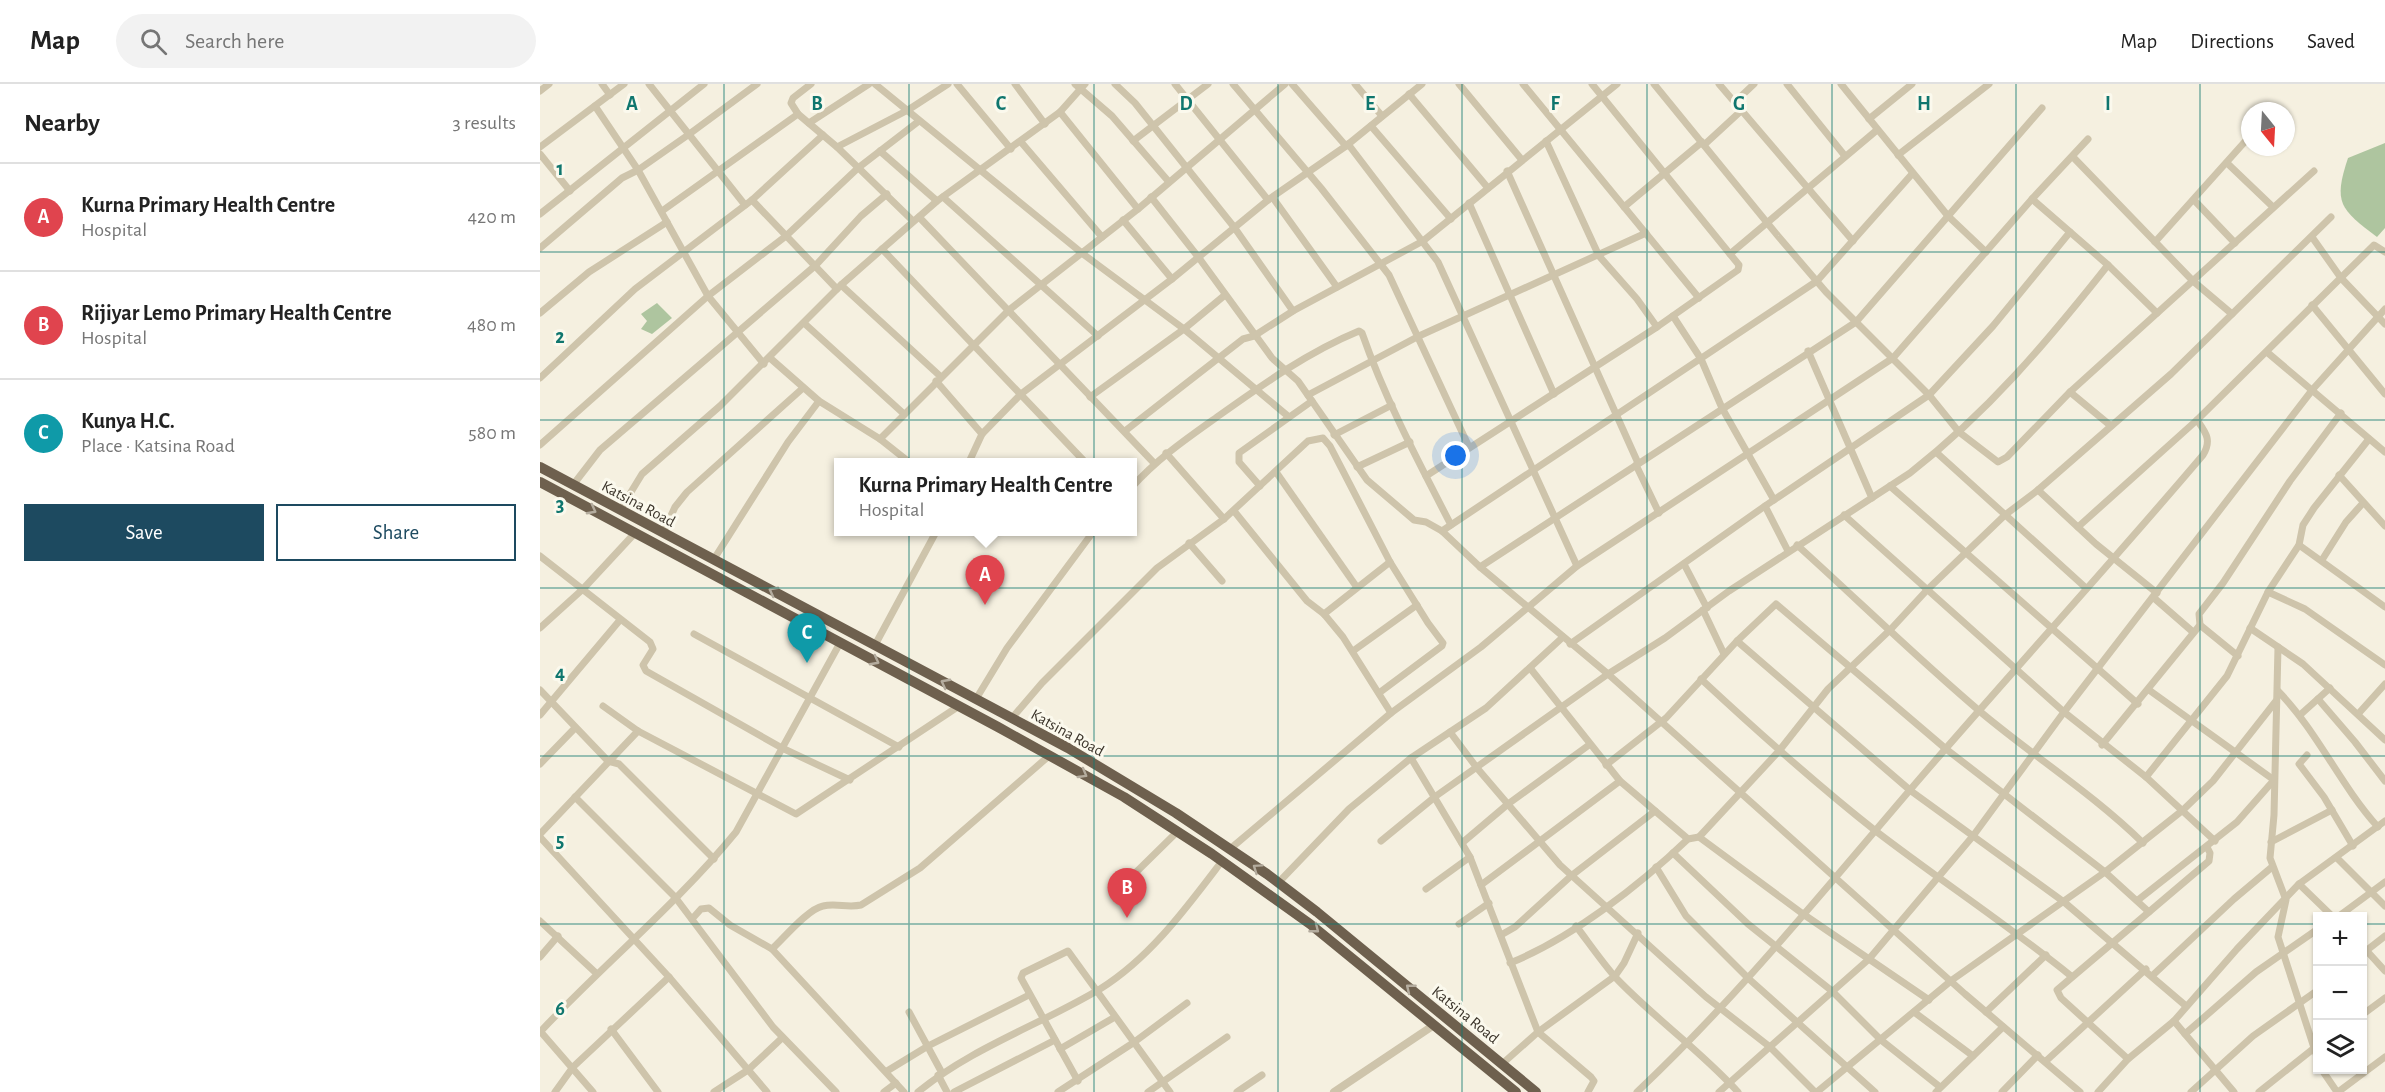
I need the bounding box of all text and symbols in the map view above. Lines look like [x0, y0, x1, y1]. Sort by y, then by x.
search box [116, 14, 536, 68]
icon: search [137, 25, 170, 58]
text: Map [30, 27, 80, 55]
text: Search here [185, 30, 284, 52]
text: Map [2121, 31, 2157, 52]
text: Directions [2190, 31, 2274, 52]
text: Saved [2307, 31, 2355, 52]
text: A [626, 94, 638, 114]
text: B [811, 94, 823, 114]
text: C [996, 94, 1007, 114]
text: D [1179, 94, 1193, 114]
text: E [1365, 94, 1375, 114]
text: F [1550, 94, 1560, 114]
text: G [1733, 94, 1745, 114]
text: H [1917, 94, 1931, 114]
text: I [2105, 94, 2111, 114]
north arrow [2241, 102, 2295, 156]
text: Nearby [24, 110, 100, 136]
text: 3 results [452, 113, 516, 133]
text: 1 [556, 159, 564, 179]
text: Kurna Primary Health Centre [81, 194, 335, 216]
text: A [38, 207, 50, 227]
text: 420 m [467, 207, 516, 227]
text: Hospital [81, 220, 147, 240]
text: Rijiyar Lemo Primary Health Centre [81, 302, 392, 324]
text: B [38, 315, 49, 335]
text: 480 m [467, 315, 516, 335]
text: 2 [555, 327, 565, 347]
text: Hospital [81, 328, 147, 348]
text: Kunya H.C. [81, 410, 175, 432]
text: C [38, 423, 49, 443]
text: 580 m [468, 423, 516, 443]
text: Place · Katsina Road [81, 436, 235, 456]
your location [1441, 441, 1470, 470]
popup [834, 458, 1137, 536]
text: Kurna Primary Health Centre [858, 474, 1113, 496]
street label: Katsina Road [599, 478, 678, 530]
text: 3 [556, 495, 564, 515]
text: Hospital [858, 500, 924, 520]
one-way arrow [585, 503, 596, 514]
button: Save [24, 504, 264, 561]
button: Share [276, 504, 516, 561]
pin: A [966, 556, 1004, 605]
one-way arrow [769, 587, 779, 598]
pin: C [788, 614, 826, 663]
one-way arrow [869, 654, 879, 665]
text: 4 [555, 663, 565, 683]
one-way arrow [941, 679, 951, 690]
street label: Katsina Road [1028, 706, 1107, 760]
one-way arrow [1077, 767, 1087, 778]
text: 5 [556, 831, 564, 851]
one-way arrow [1253, 864, 1264, 875]
pin: B [1108, 868, 1146, 918]
map controls [2313, 912, 2367, 1074]
button: + [2313, 912, 2367, 966]
one-way arrow [1308, 921, 1319, 932]
button: − [2313, 966, 2367, 1020]
street label: Katsina Road [1429, 983, 1502, 1046]
one-way arrow [1406, 985, 1417, 996]
text: 6 [555, 999, 565, 1019]
button: layers [2313, 1020, 2367, 1074]

